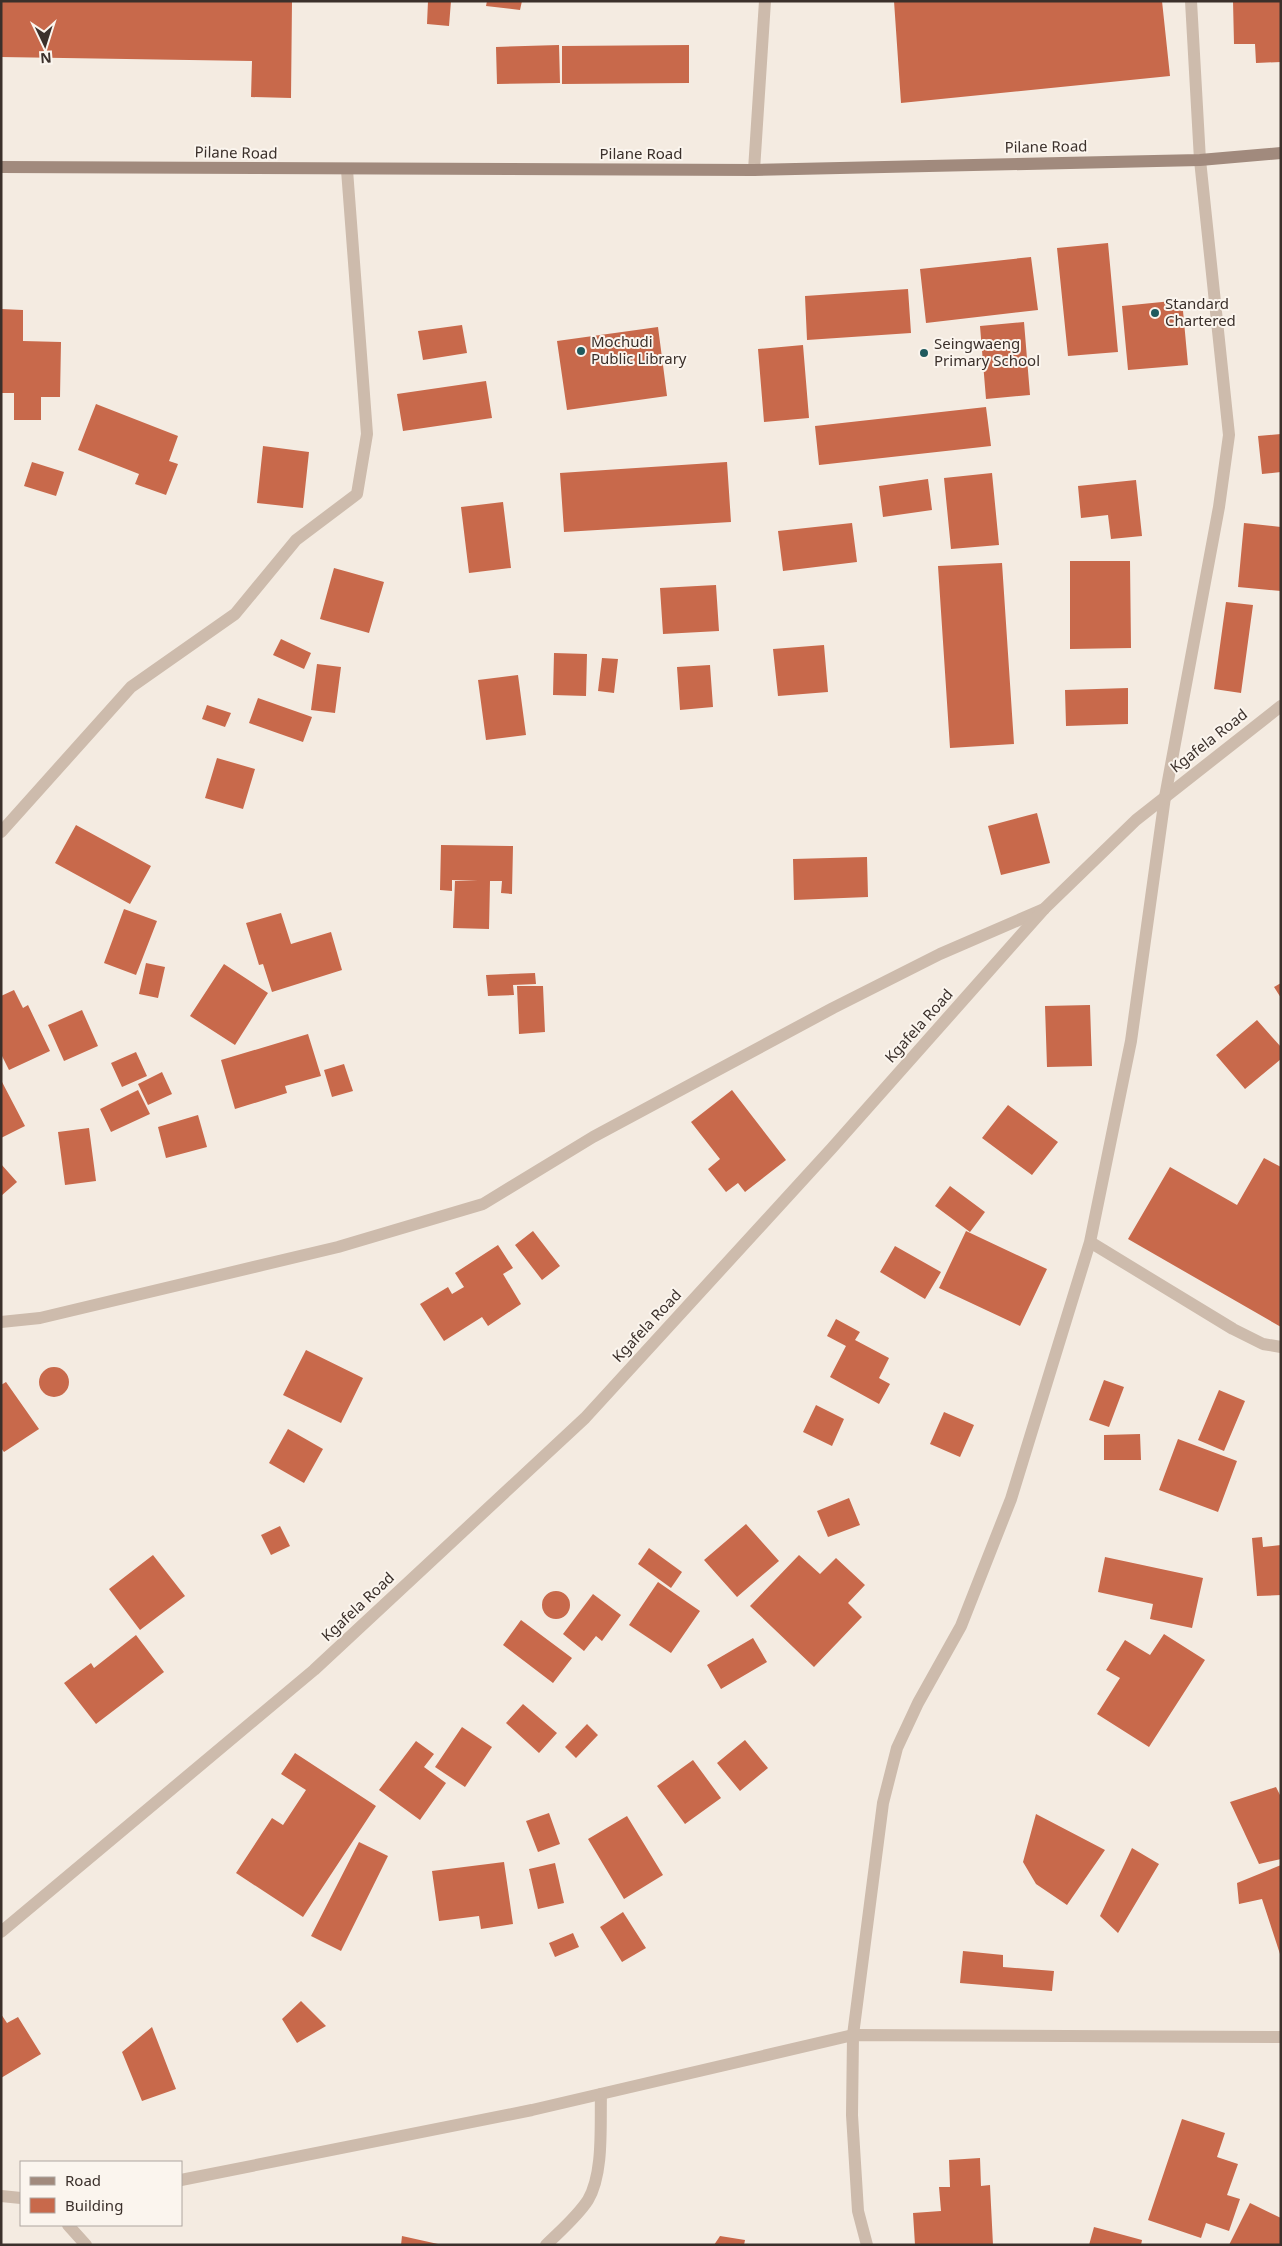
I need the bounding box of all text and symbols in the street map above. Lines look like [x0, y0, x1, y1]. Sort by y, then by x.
north arrow [20, 20, 70, 70]
text: N [40, 49, 52, 68]
street label: Pilane Road [1004, 135, 1088, 157]
street label: Pilane Road [194, 141, 278, 163]
street label: Pilane Road [600, 143, 682, 163]
place label: Standard Chartered [1165, 293, 1236, 330]
marker: Standard Chartered [1149, 307, 1161, 319]
place label: Mochudi Public Library [591, 331, 687, 368]
place label: Seingwaeng Primary School [934, 333, 1040, 370]
marker: Mochudi Public Library [575, 345, 587, 357]
marker: Seingwaeng Primary School [918, 347, 930, 359]
street label: Kgafela Road [1166, 704, 1251, 777]
street label: Kgafela Road [880, 984, 957, 1066]
street label: Kgafela Road [607, 1285, 685, 1366]
street label: Kgafela Road [317, 1567, 398, 1645]
legend [20, 2161, 182, 2226]
text: Road [65, 2170, 101, 2190]
text: Building [65, 2195, 123, 2215]

